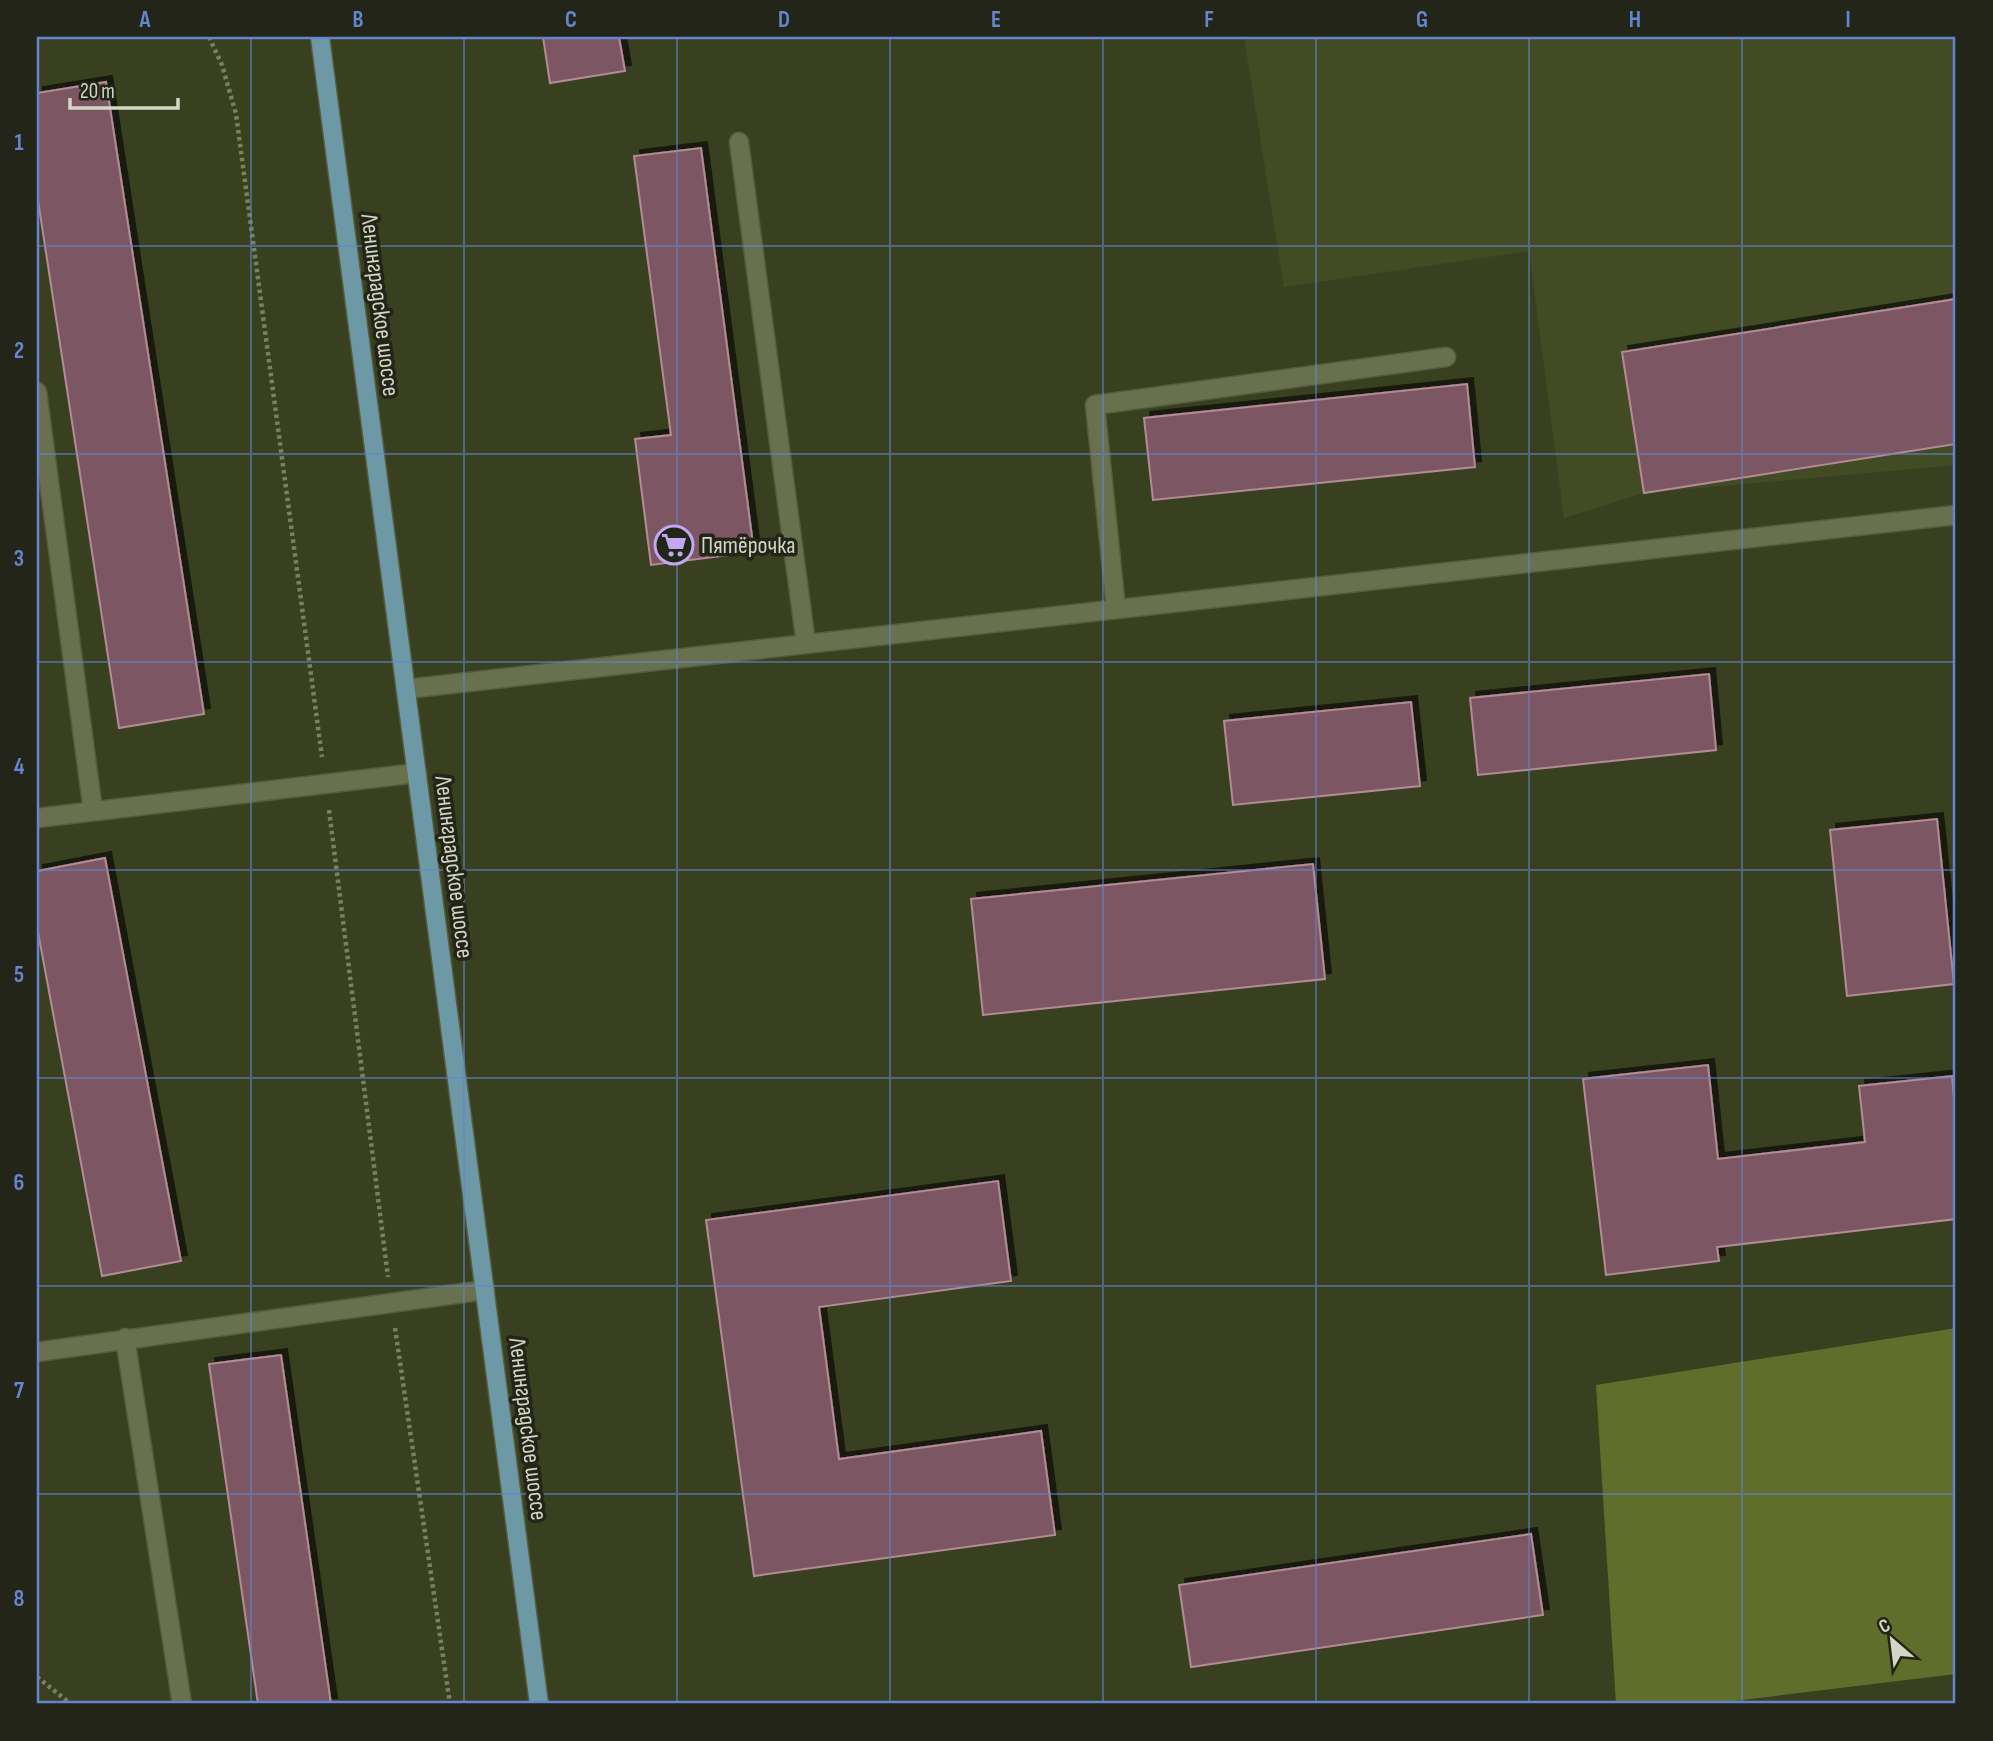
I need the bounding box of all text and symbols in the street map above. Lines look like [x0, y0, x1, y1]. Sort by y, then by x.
text: A [139, 6, 152, 34]
text: B [353, 6, 364, 34]
text: C [565, 6, 577, 34]
text: D [778, 6, 790, 34]
text: E [991, 6, 1001, 34]
text: F [1204, 6, 1214, 34]
text: G [1416, 6, 1428, 34]
text: H [1629, 6, 1641, 34]
text: I [1845, 6, 1851, 34]
scale bar [70, 66, 178, 110]
text: 20 m [80, 79, 115, 104]
text: 1 [14, 129, 24, 157]
street label: Ленинградское шоссе [354, 211, 406, 398]
text: 2 [14, 337, 24, 365]
supermarket icon: Пятёрочка [653, 524, 695, 566]
place label: Пятёрочка [701, 531, 795, 560]
text: 3 [14, 545, 24, 573]
text: 4 [14, 753, 25, 781]
street label: Ленинградское шоссе [428, 773, 480, 960]
text: 5 [14, 961, 24, 989]
text: 6 [14, 1169, 24, 1197]
street label: Ленинградское шоссе [502, 1335, 554, 1522]
text: 7 [14, 1377, 24, 1405]
text: 8 [14, 1585, 25, 1613]
north arrow [1856, 1604, 1926, 1674]
text: С [1875, 1614, 1895, 1639]

